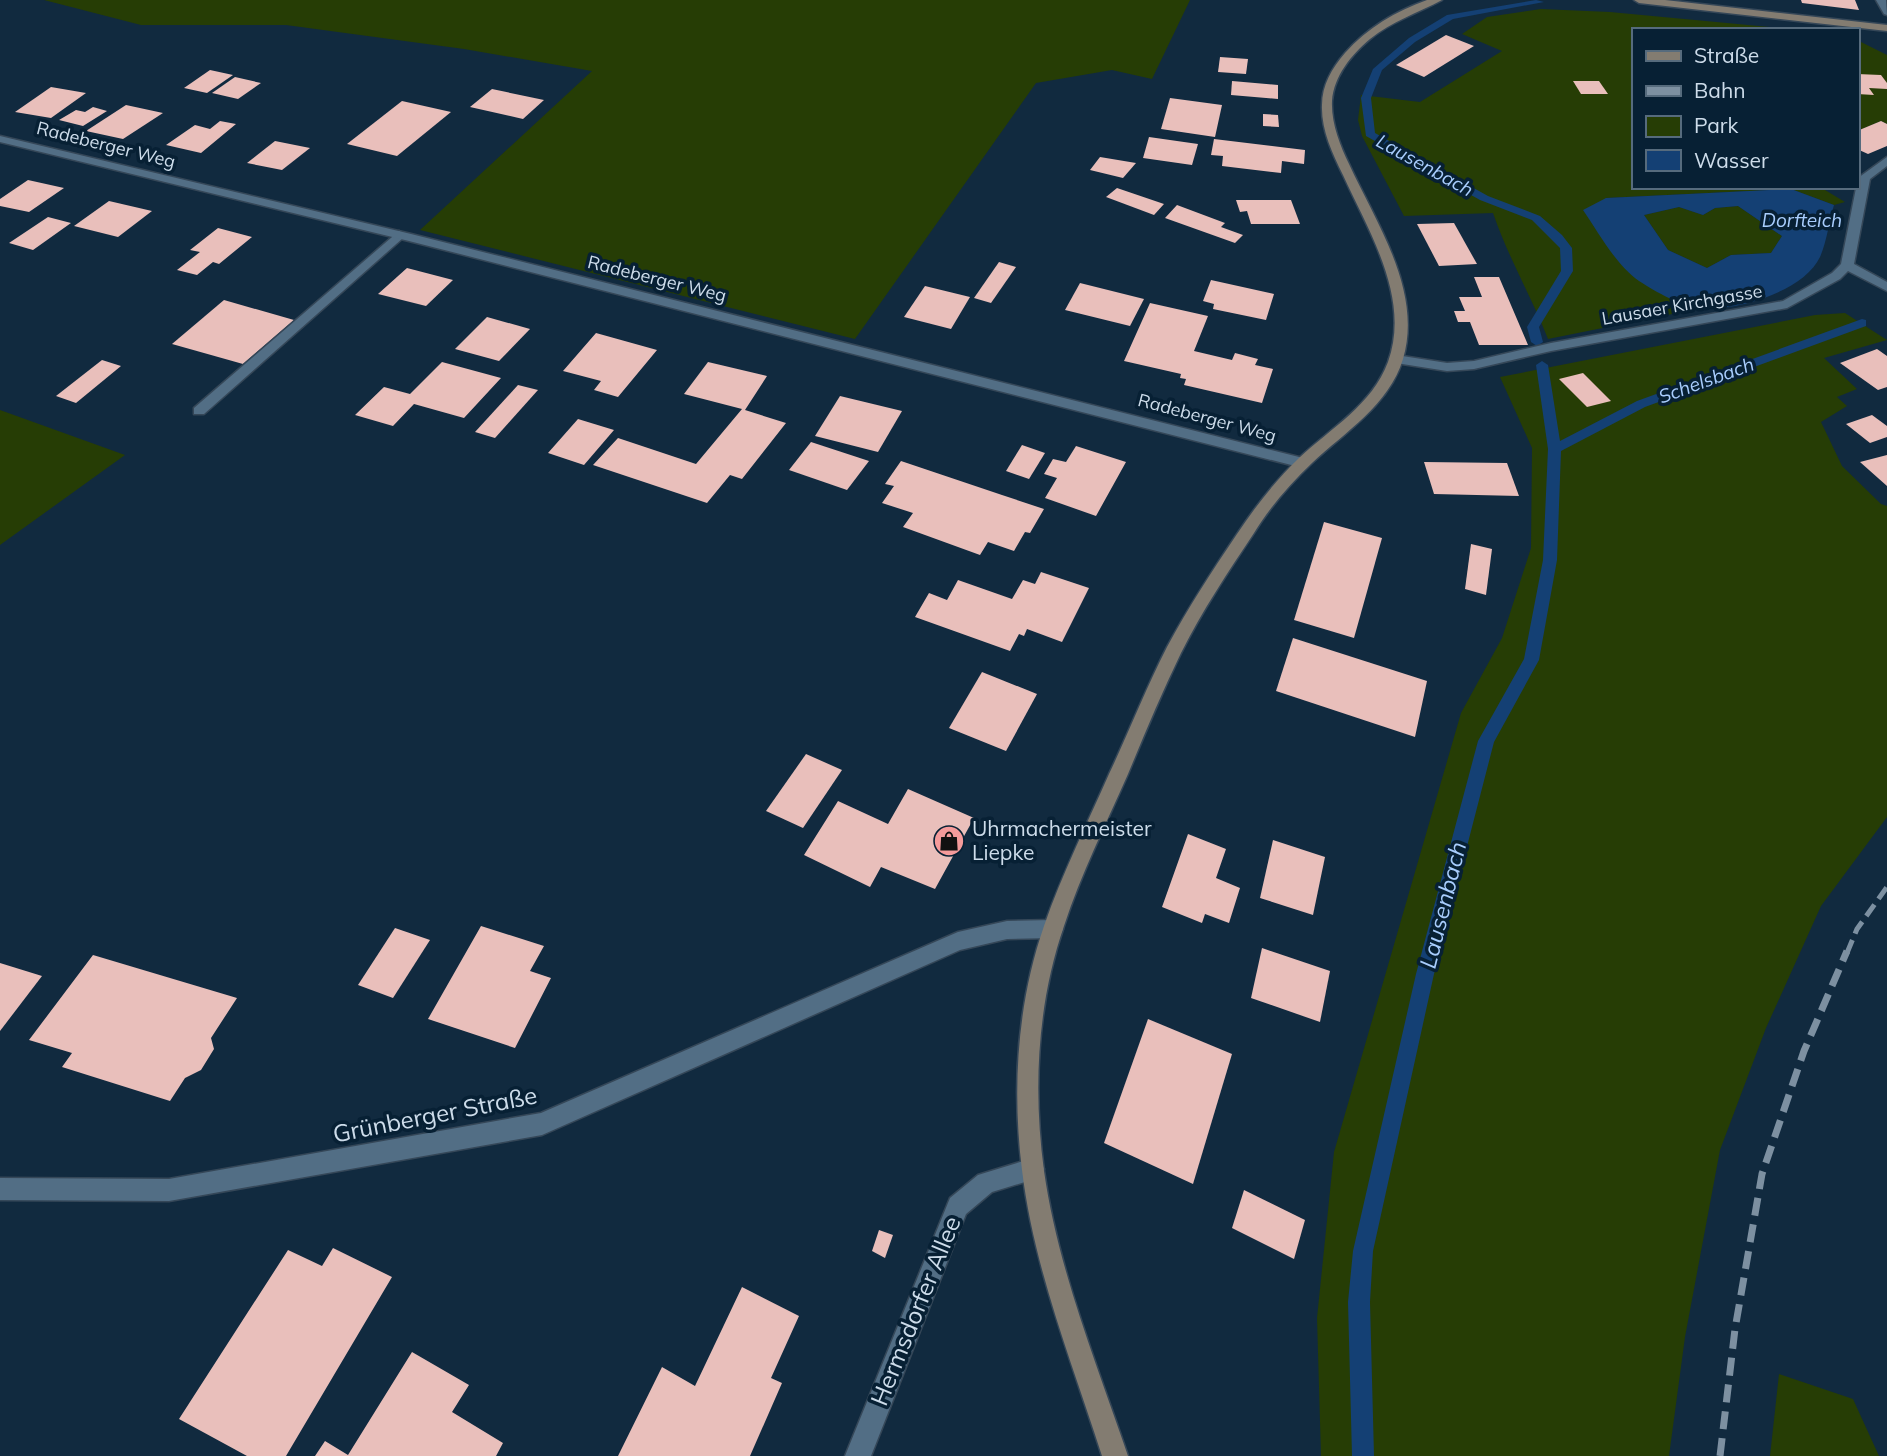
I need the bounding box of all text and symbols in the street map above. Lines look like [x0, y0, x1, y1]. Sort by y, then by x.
legend [1632, 28, 1859, 189]
text: Straße [1694, 42, 1759, 68]
text: Bahn [1694, 77, 1746, 103]
text: Park [1694, 112, 1738, 138]
street label: Radeberger Weg [34, 116, 178, 173]
water label: Lausenbach [1372, 129, 1478, 201]
text: Wasser [1694, 147, 1769, 173]
water label: Dorfteich [1762, 208, 1842, 232]
street label: Radeberger Weg [585, 250, 729, 307]
street label: Lausaer Kirchgasse [1600, 279, 1764, 330]
water label: Schelsbach [1655, 352, 1757, 408]
street label: Radeberger Weg [1135, 388, 1279, 447]
place label: Uhrmachermeister Liepke [972, 815, 1152, 865]
shop icon: Uhrmachermeister Liepke [932, 824, 966, 858]
water label: Lausenbach [1413, 839, 1472, 971]
street label: Grünberger Straße [330, 1080, 539, 1149]
street label: Hermsdorfer Allee [863, 1212, 967, 1410]

